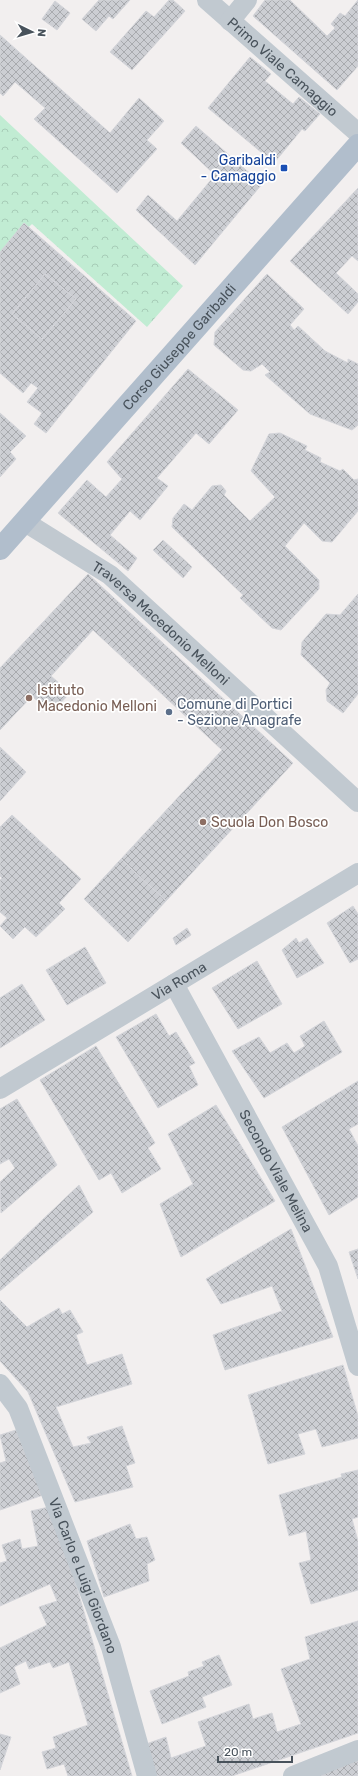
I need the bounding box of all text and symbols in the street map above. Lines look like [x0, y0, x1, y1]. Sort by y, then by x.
north arrow [12, 12, 52, 52]
street label: Primo Viale Camaggio [224, 14, 342, 120]
text: N [35, 28, 48, 37]
place label: Garibaldi - Camaggio [200, 152, 276, 185]
marker: Garibaldi - Camaggio [279, 163, 289, 173]
street label: Corso Giuseppe Garibaldi [119, 280, 239, 414]
street label: Traversa Macedonio Melloni [89, 557, 233, 689]
place label: Istituto Macedonio Melloni [37, 682, 157, 715]
marker: Istituto Macedonio Melloni [24, 693, 34, 703]
place label: Comune di Portici - Sezione Anagrafe [177, 696, 302, 729]
marker: Comune di Portici - Sezione Anagrafe [164, 707, 174, 717]
place label: Scuola Don Bosco [211, 814, 328, 831]
marker: Scuola Don Bosco [198, 817, 208, 827]
street label: Via Roma [148, 958, 209, 1004]
street label: Secondo Viale Melina [236, 1107, 316, 1235]
street label: Via Carlo e Luigi Giordano [45, 1495, 121, 1655]
scale bar [218, 1738, 292, 1764]
text: 20 m [224, 1745, 252, 1759]

